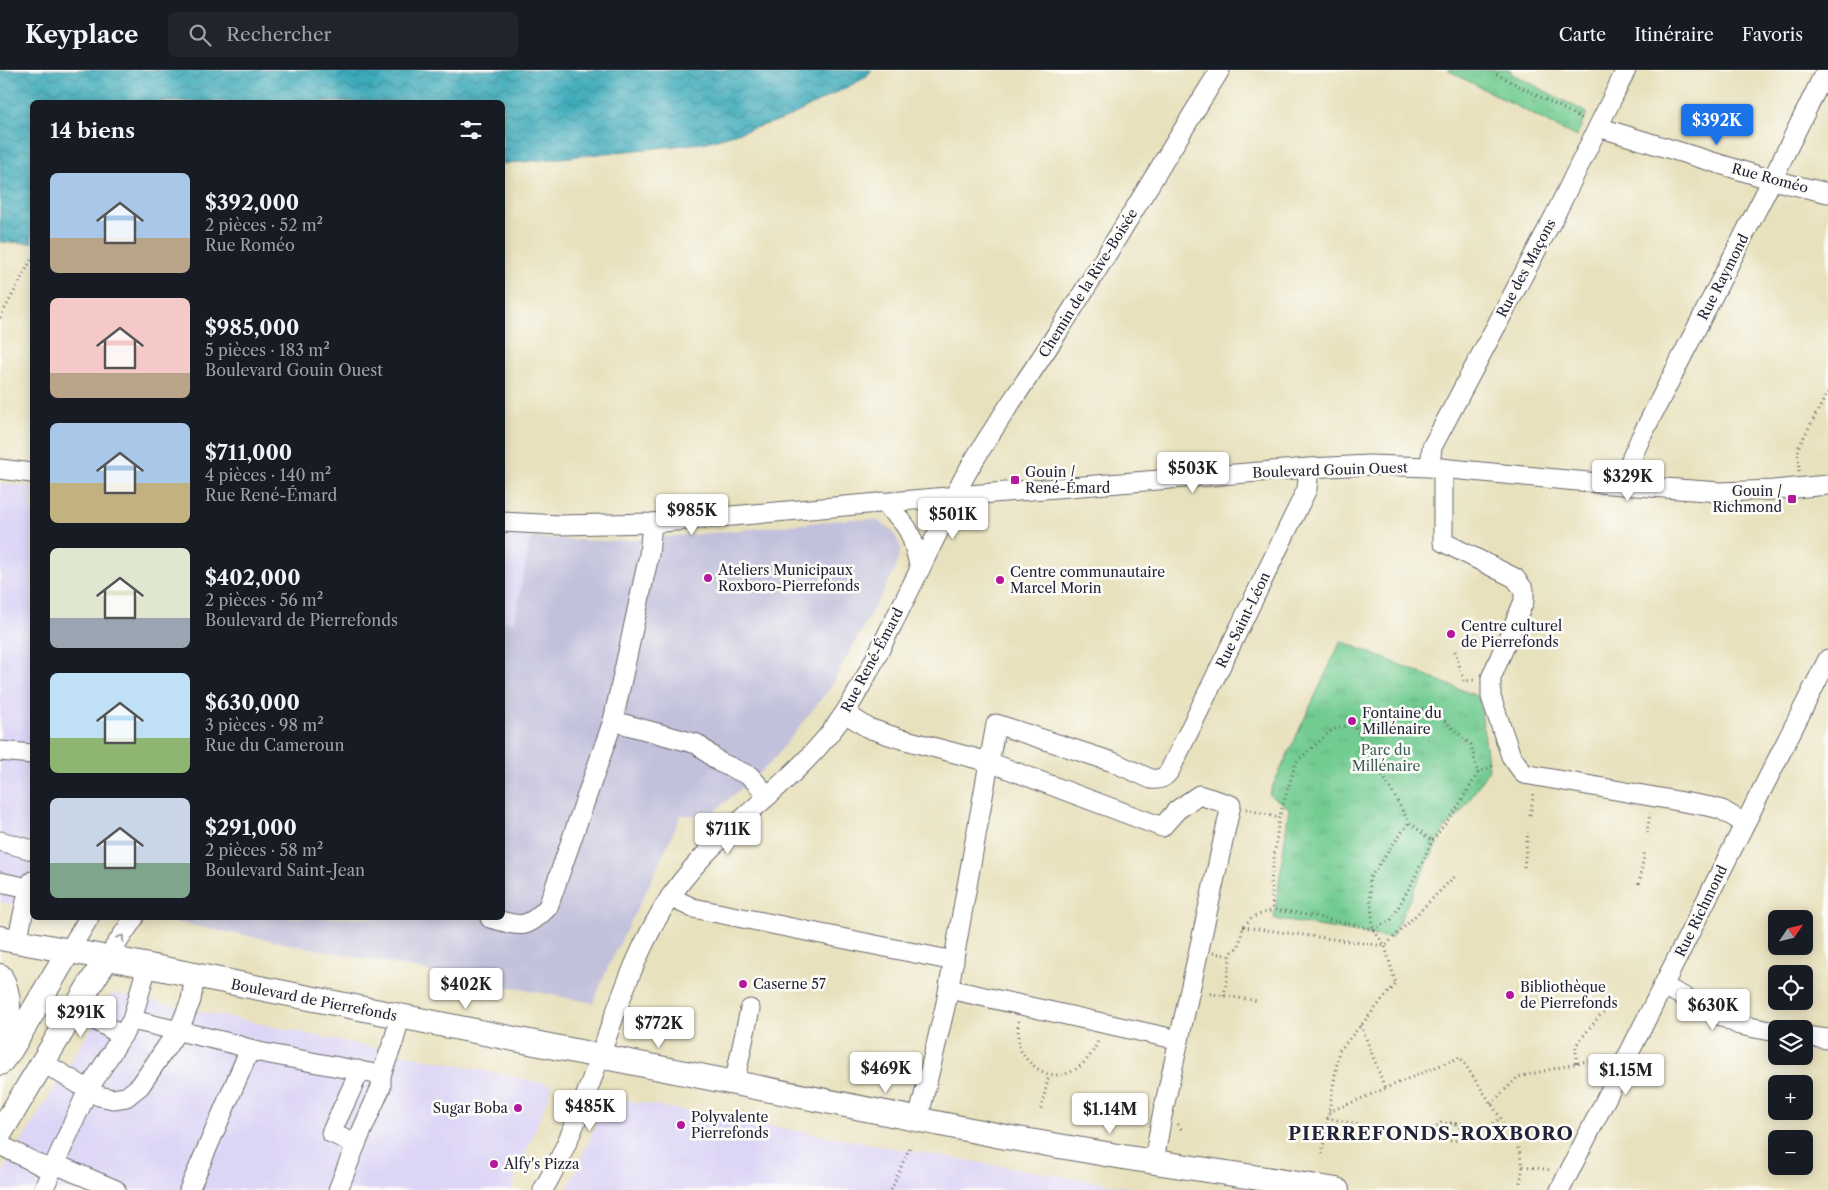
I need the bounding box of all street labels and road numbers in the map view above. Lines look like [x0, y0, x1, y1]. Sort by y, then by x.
street label: Rue Roméo [1730, 159, 1810, 197]
street label: Chemin de la Rive-Boisée [1035, 205, 1141, 361]
street label: Rue des Maçons [1492, 216, 1560, 320]
street label: Rue Raymond [1694, 230, 1753, 323]
street label: Boulevard Gouin Ouest [1252, 458, 1408, 482]
street label: Rue Saint-Léon [1212, 569, 1274, 671]
street label: Rue René-Émard [837, 604, 907, 715]
street label: Rue Richmond [1671, 862, 1731, 960]
street label: Boulevard de Pierrefonds [229, 975, 399, 1025]

